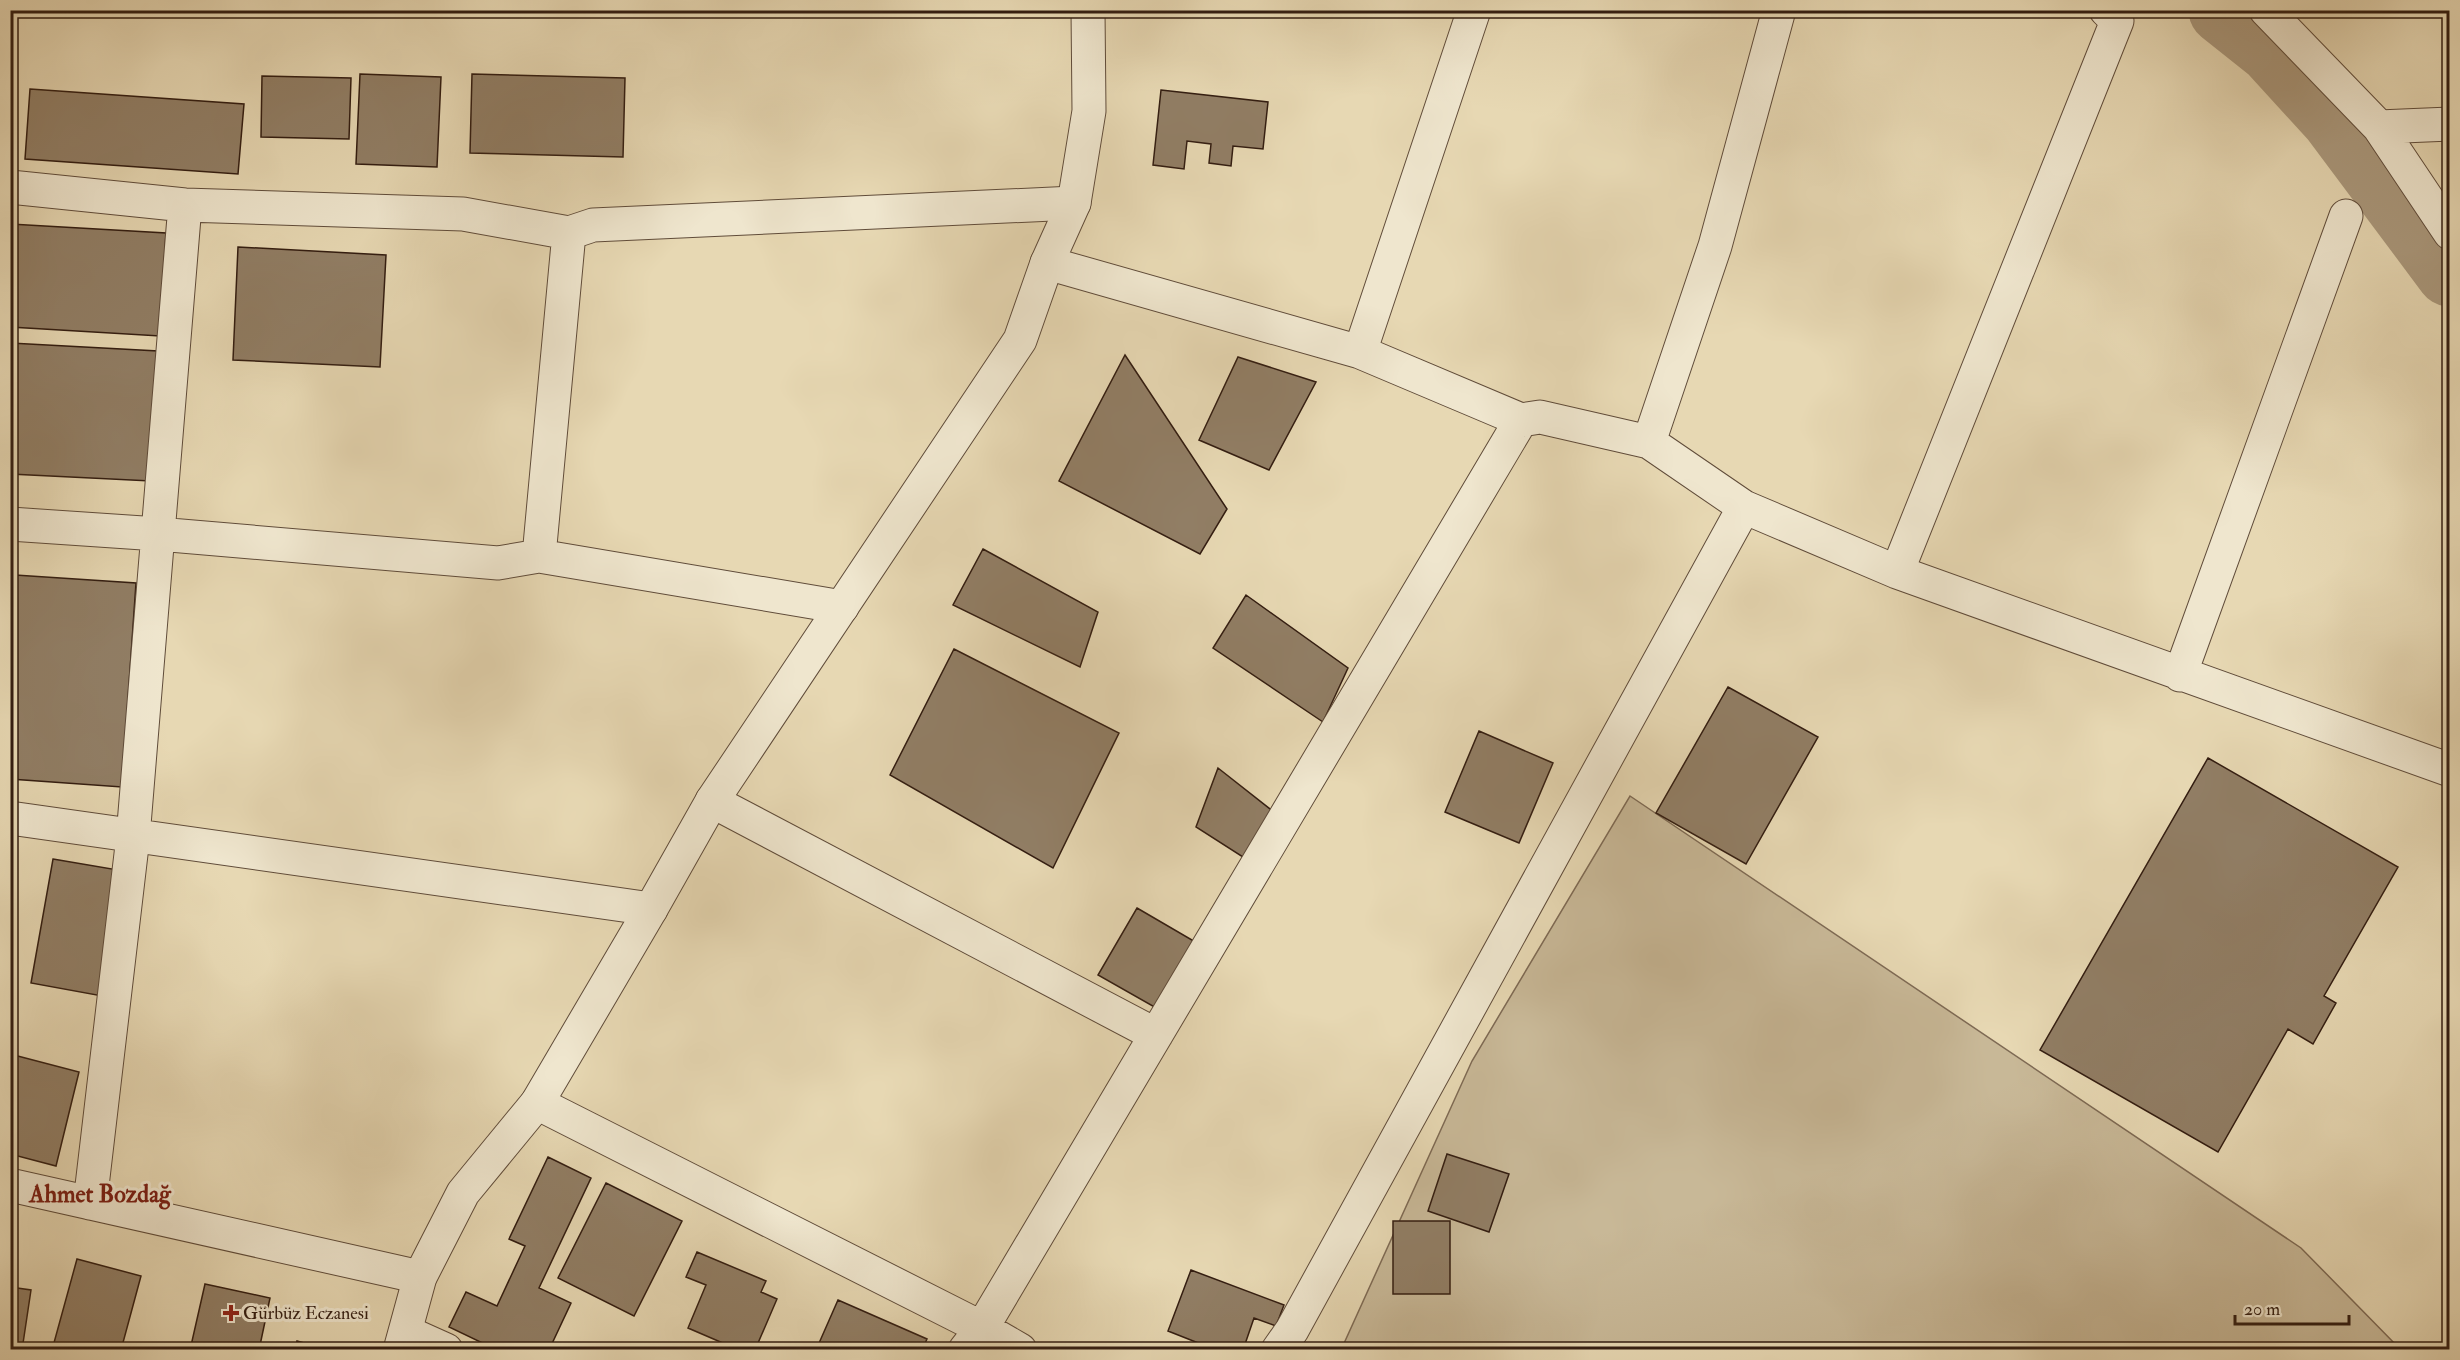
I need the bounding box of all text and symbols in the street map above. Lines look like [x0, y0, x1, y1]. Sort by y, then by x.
district label: Ahmet Bozdağ [28, 1179, 172, 1210]
scale bar [2235, 1288, 2349, 1326]
text: 20 m [2244, 1298, 2280, 1321]
place label: Gürbüz Eczanesi [243, 1302, 369, 1325]
marker: Gürbüz Eczanesi [224, 1306, 238, 1320]

